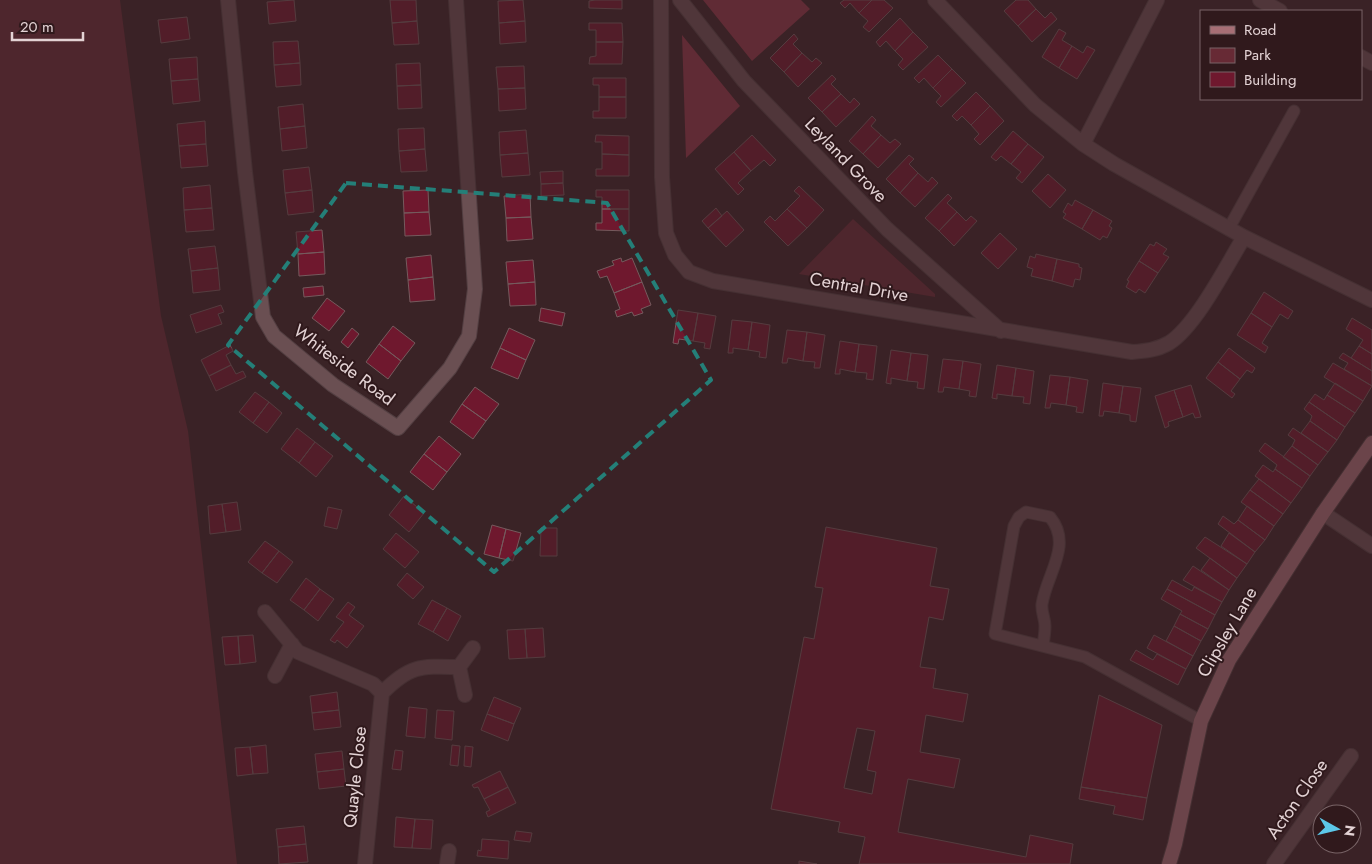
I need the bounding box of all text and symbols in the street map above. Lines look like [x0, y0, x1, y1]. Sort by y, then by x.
scale bar [12, 10, 84, 42]
legend [1200, 10, 1362, 100]
text: 20 m [20, 16, 54, 38]
text: Road [1244, 19, 1276, 41]
text: Park [1244, 44, 1271, 66]
text: Building [1244, 69, 1296, 91]
street label: Leyland Grove [799, 112, 893, 208]
street label: Central Drive [808, 266, 910, 308]
street label: Whiteside Road [288, 318, 400, 412]
street label: Clipsley Lane [1191, 582, 1263, 682]
street label: Quayle Close [337, 725, 373, 829]
street label: Acton Close [1260, 754, 1334, 844]
north arrow [1312, 804, 1362, 854]
text: N [1339, 824, 1361, 838]

